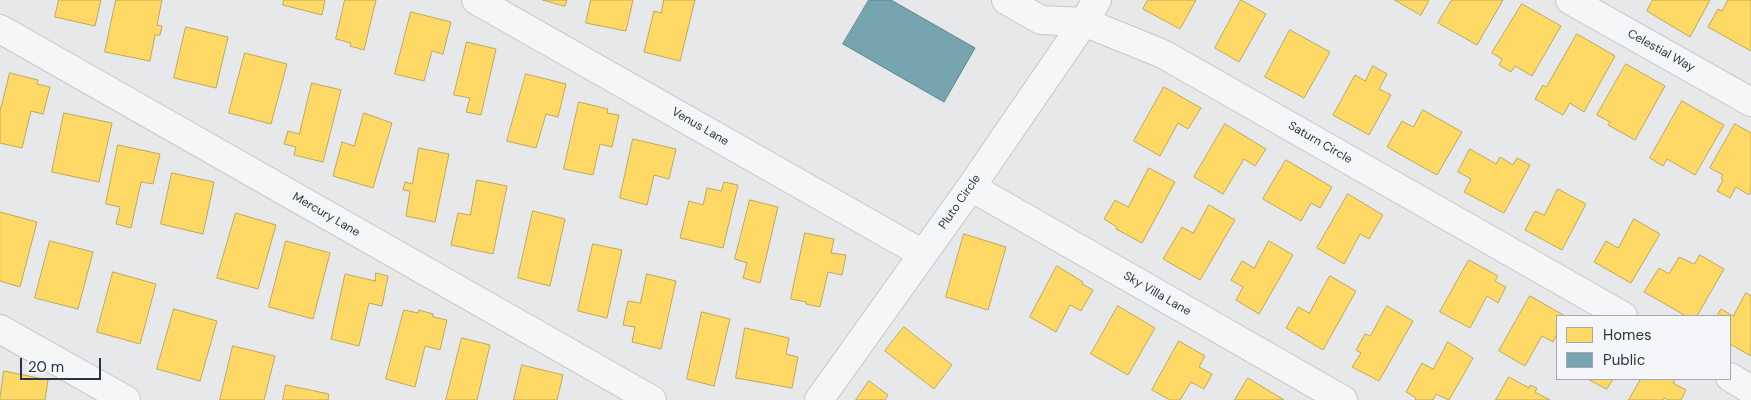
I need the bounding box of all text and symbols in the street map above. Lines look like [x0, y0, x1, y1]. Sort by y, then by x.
street label: Celestial Way [1625, 27, 1697, 75]
street label: Venus Lane [669, 105, 731, 149]
street label: Saturn Circle [1285, 119, 1355, 167]
street label: Pluto Circle [936, 172, 984, 232]
street label: Mercury Lane [290, 190, 362, 240]
street label: Sky Villa Lane [1121, 269, 1193, 319]
legend [1556, 315, 1731, 380]
text: Homes [1603, 325, 1652, 345]
scale bar [22, 348, 104, 380]
text: Public [1603, 350, 1645, 370]
text: 20 m [28, 357, 64, 377]

